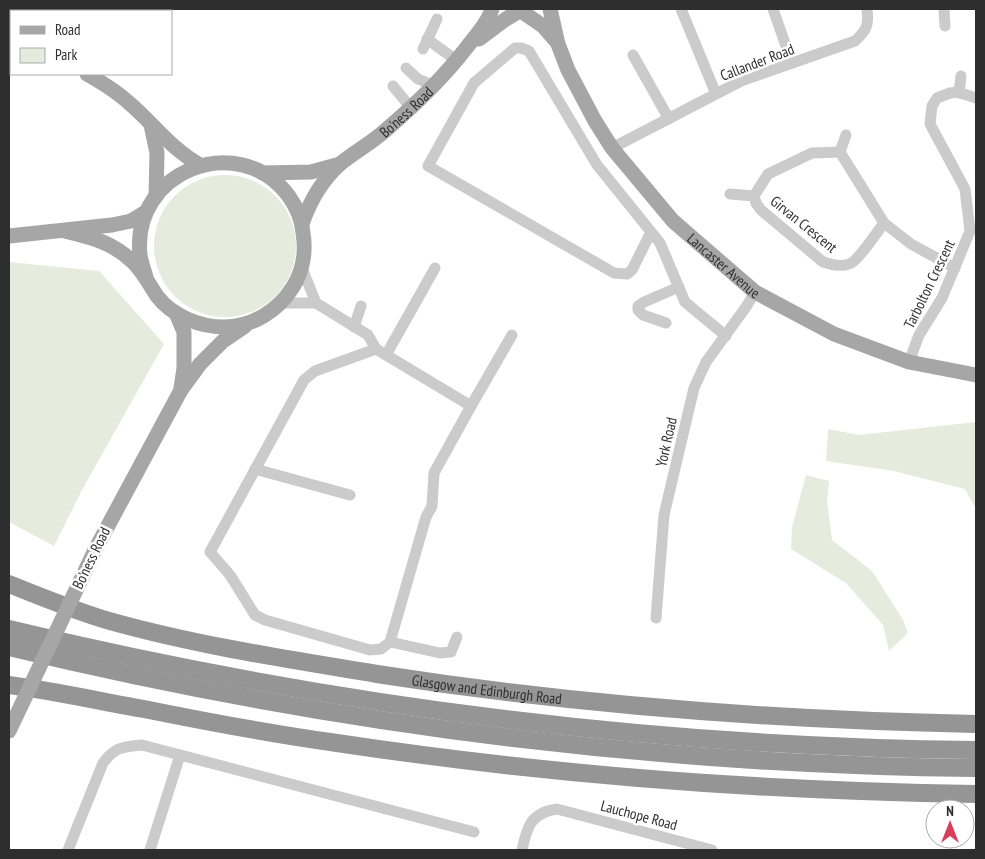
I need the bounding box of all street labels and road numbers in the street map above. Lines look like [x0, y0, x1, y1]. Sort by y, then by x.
street label: Callander Road [717, 39, 797, 85]
street label: Bo'ness Road [375, 82, 437, 141]
street label: Girvan Crescent [767, 191, 841, 257]
street label: Lancaster Avenue [684, 228, 763, 302]
street label: Tarbolton Crescent [899, 237, 959, 331]
street label: York Road [651, 415, 681, 469]
street label: Bo'ness Road [68, 524, 114, 592]
street label: Glasgow and Edinburgh Road [411, 670, 563, 708]
street label: Lauchope Road [599, 796, 679, 834]

